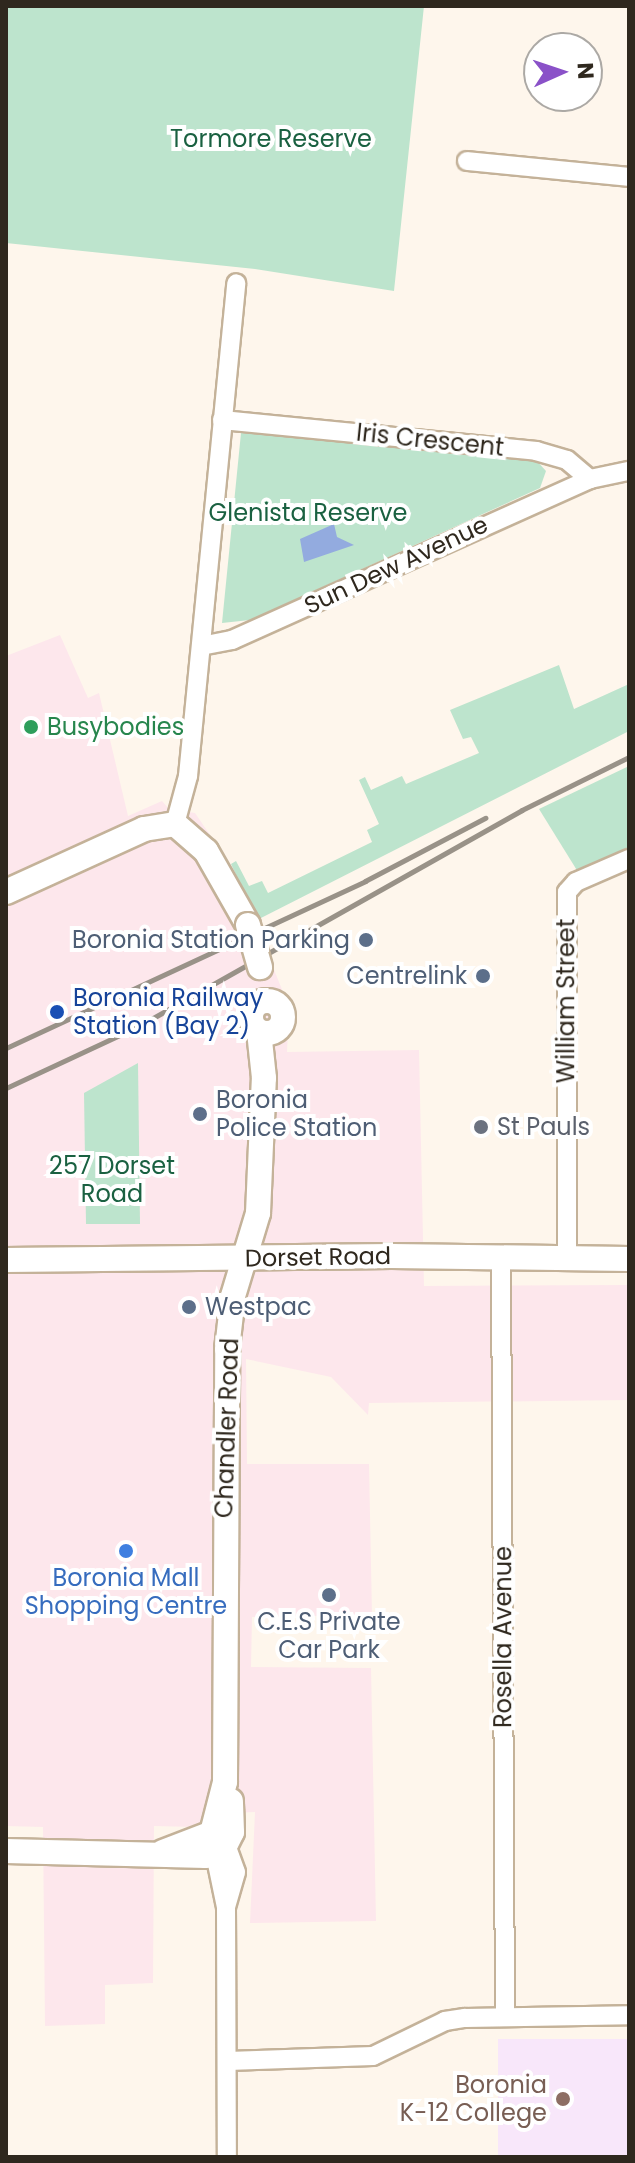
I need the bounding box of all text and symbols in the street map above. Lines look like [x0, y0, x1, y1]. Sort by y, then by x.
north arrow [523, 32, 603, 112]
text: N [570, 62, 601, 80]
park label: Tormore Reserve [170, 125, 372, 153]
street label: Iris Crescent [355, 418, 505, 462]
park label: Glenista Reserve [209, 499, 407, 527]
street label: Sun Dew Avenue [300, 510, 492, 620]
place label: Busybodies [47, 713, 184, 741]
marker: Busybodies [22, 718, 40, 736]
street label: William Street [552, 919, 580, 1083]
place label: Boronia Station Parking [72, 926, 350, 954]
marker: Boronia Station Parking [357, 931, 375, 949]
place label: Centrelink [346, 962, 467, 990]
marker: Centrelink [474, 967, 492, 985]
place label: Boronia Railway Station (Bay 2) [73, 984, 263, 1040]
marker: Boronia Railway Station (Bay 2) [48, 1003, 66, 1021]
place label: Boronia Police Station [216, 1086, 377, 1142]
marker: Boronia Police Station [191, 1105, 209, 1123]
place label: St Pauls [497, 1113, 590, 1141]
marker: St Pauls [472, 1118, 490, 1136]
park label: 257 Dorset Road [49, 1152, 175, 1208]
street label: Dorset Road [245, 1241, 391, 1273]
place label: Westpac [205, 1293, 312, 1321]
marker: Westpac [180, 1298, 198, 1316]
street label: Chandler Road [209, 1337, 245, 1519]
marker: Boronia Mall Shopping Centre [117, 1542, 135, 1560]
street label: Rosella Avenue [489, 1546, 517, 1728]
place label: Boronia Mall Shopping Centre [25, 1564, 227, 1620]
marker: C.E.S Private Car Park [320, 1586, 338, 1604]
place label: C.E.S Private Car Park [257, 1608, 401, 1664]
place label: Boronia K-12 College [400, 2071, 547, 2127]
marker: Boronia K-12 College [554, 2090, 572, 2108]

